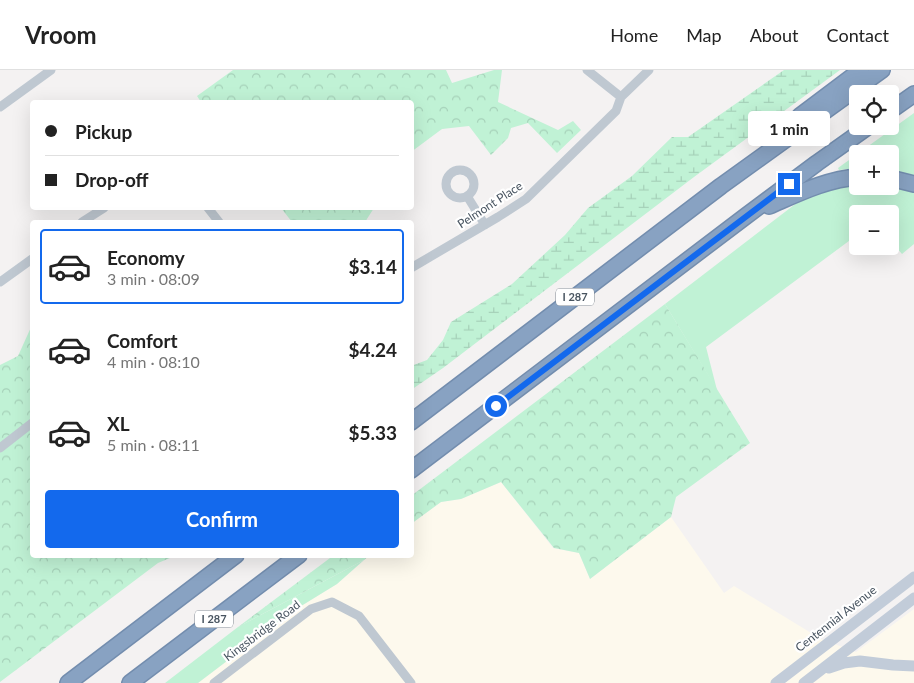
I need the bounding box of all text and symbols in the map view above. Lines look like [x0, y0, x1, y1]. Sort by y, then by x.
text: Vroom [25, 20, 97, 49]
text: Home [610, 24, 658, 46]
text: Map [686, 24, 722, 46]
text: About [750, 24, 799, 46]
text: Contact [827, 24, 889, 46]
map controls [849, 85, 899, 255]
button: locate [849, 85, 899, 135]
callout: 1 min [748, 112, 830, 146]
text: 1 min [769, 119, 809, 138]
text: Pickup [75, 120, 132, 143]
button: + [849, 145, 899, 195]
text: Drop-off [75, 168, 149, 191]
route end [778, 173, 800, 195]
street label: Pelmont Place [454, 178, 525, 231]
button: − [849, 205, 899, 255]
icon: car [47, 244, 92, 289]
text: Economy [107, 246, 185, 269]
text: $3.14 [348, 255, 397, 278]
text: 3 min · 08:09 [107, 269, 200, 288]
road number: I 287 [556, 288, 594, 306]
icon: car [47, 327, 92, 372]
text: Comfort [107, 329, 178, 352]
text: $4.24 [348, 338, 397, 361]
text: 4 min · 08:10 [107, 352, 200, 371]
route start [485, 395, 507, 417]
icon: car [47, 410, 92, 455]
text: XL [107, 412, 130, 435]
text: $5.33 [348, 421, 397, 444]
text: 5 min · 08:11 [107, 435, 200, 454]
button: Confirm [45, 490, 399, 548]
street label: Centennial Avenue [792, 582, 879, 655]
street label: Kingsbridge Road [221, 597, 303, 664]
road number: I 287 [195, 610, 233, 628]

